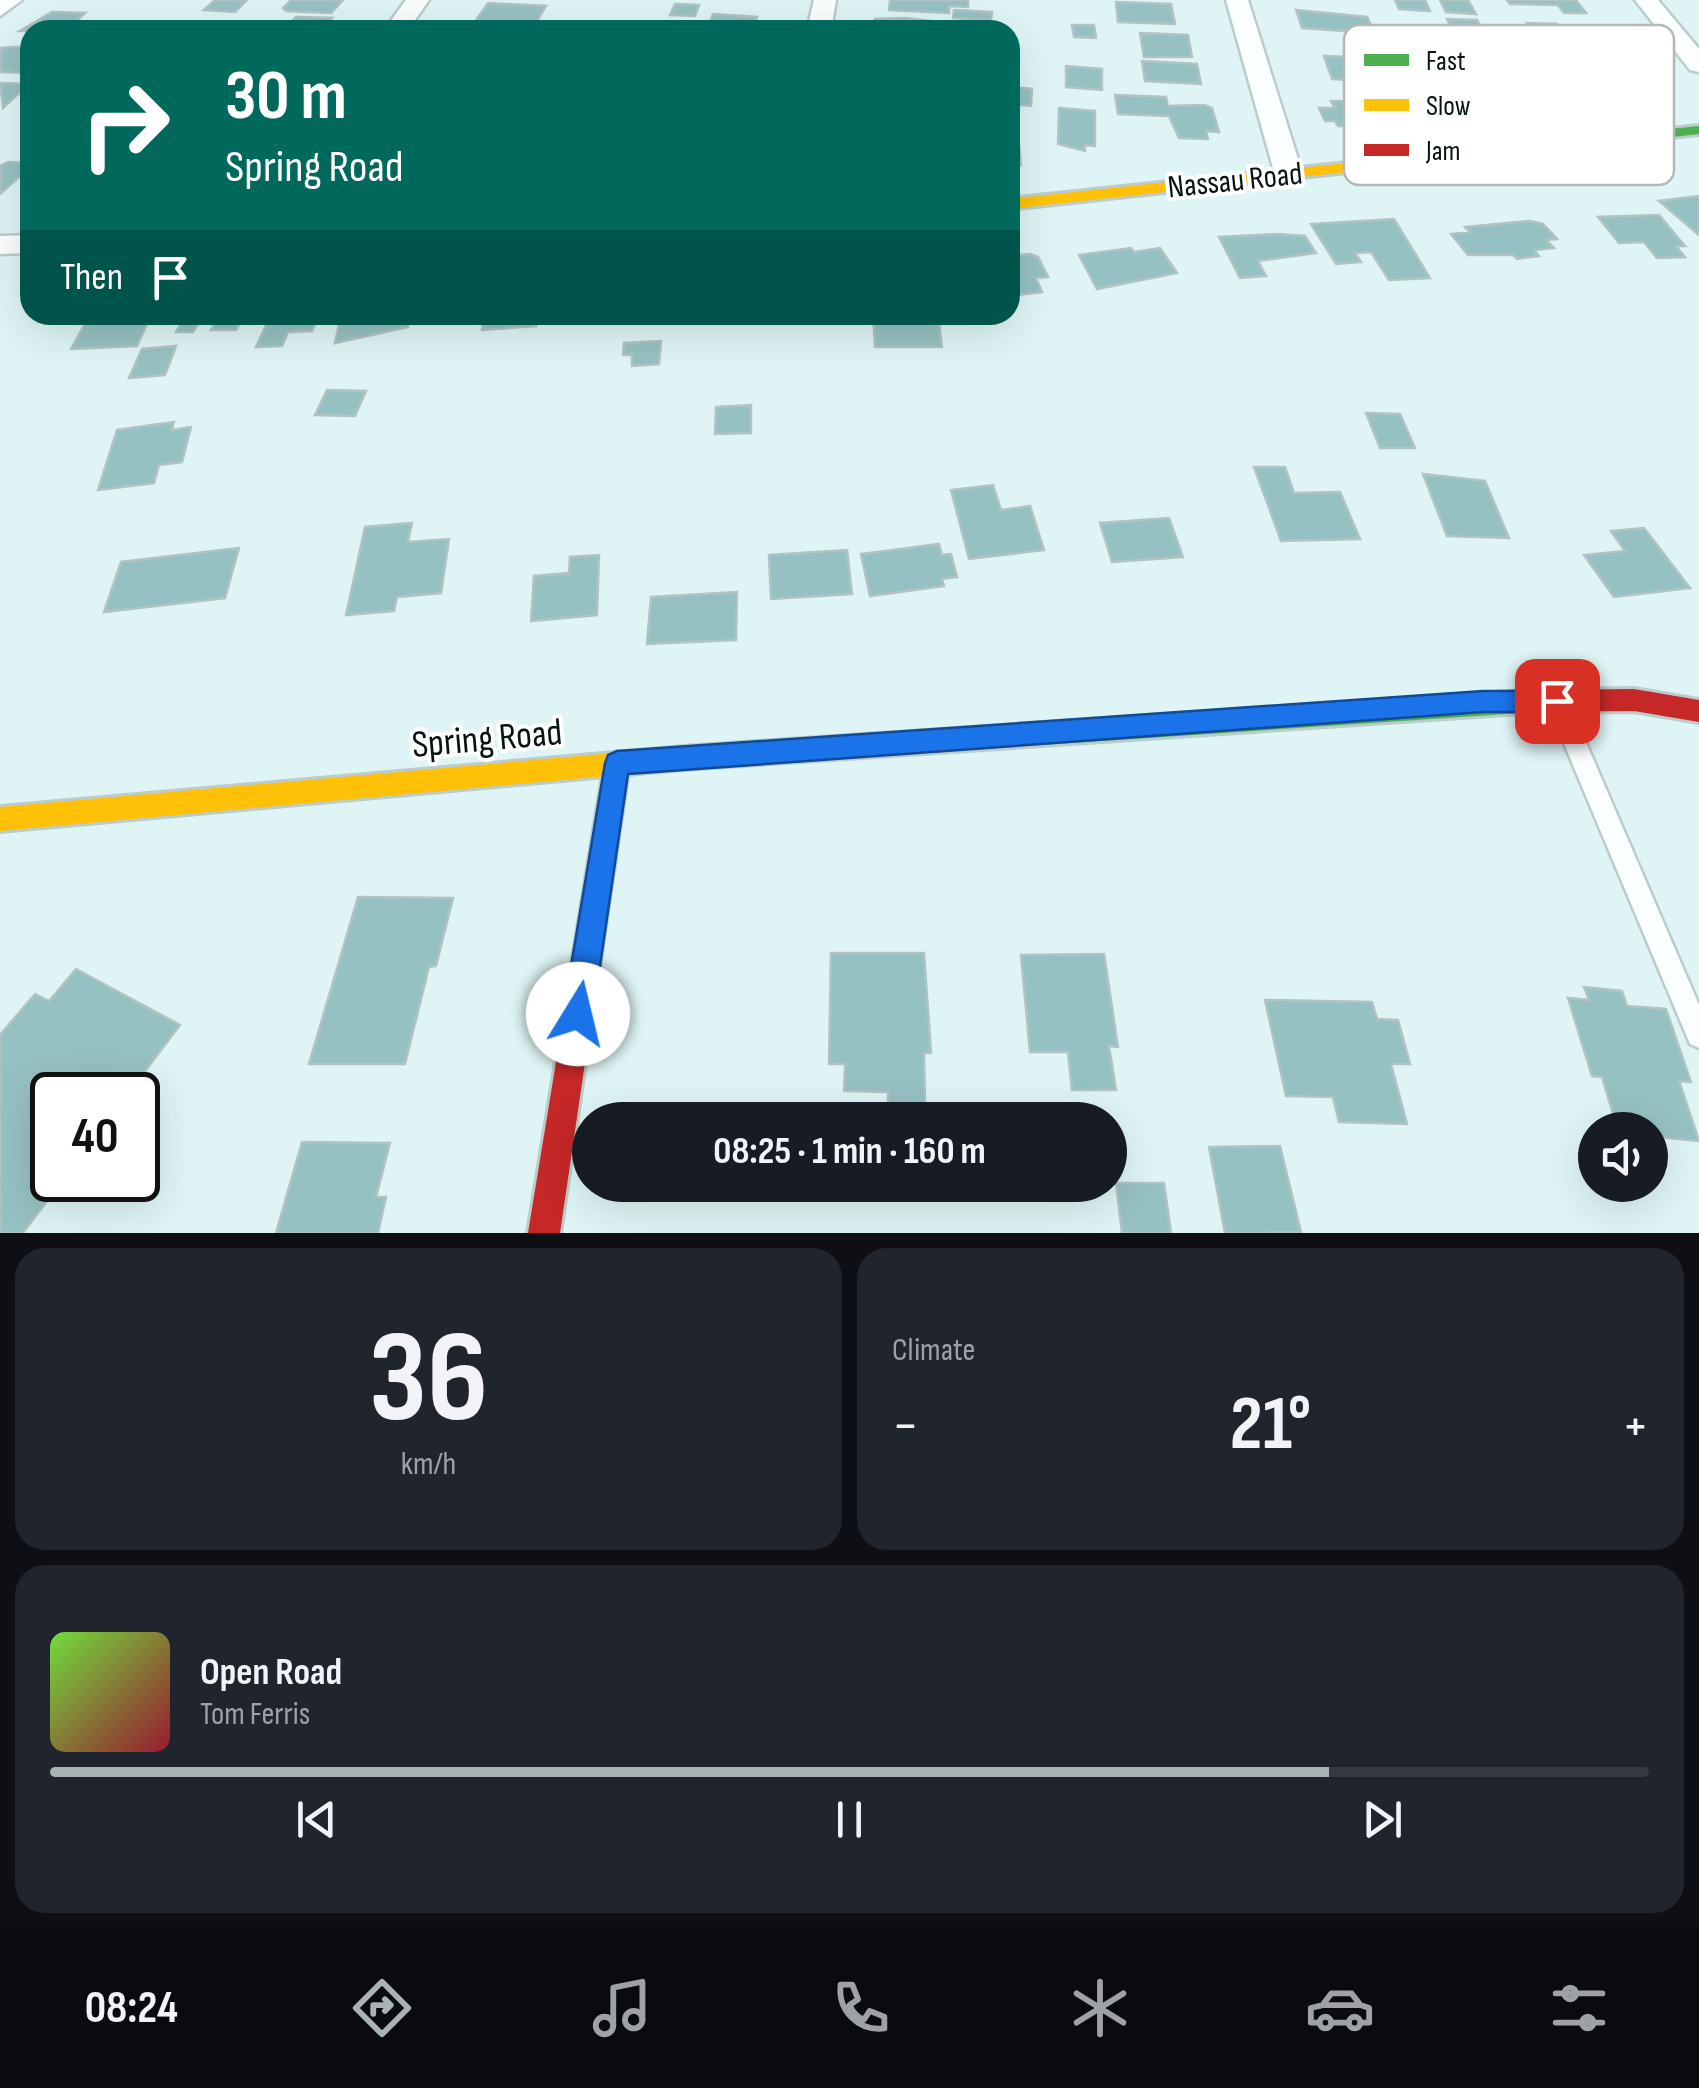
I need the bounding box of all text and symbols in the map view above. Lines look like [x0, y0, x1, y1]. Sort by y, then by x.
legend [1344, 25, 1674, 185]
text: Fast [1426, 45, 1465, 78]
text: 30 m [225, 55, 347, 139]
icon: right [60, 60, 190, 190]
text: Slow [1426, 90, 1471, 123]
text: Jam [1425, 135, 1461, 168]
text: Spring Road [225, 140, 404, 195]
street label: Nassau Road [1166, 155, 1304, 207]
icon: arrive [143, 250, 198, 305]
text: Then [60, 255, 123, 300]
pin [1515, 659, 1600, 744]
icon: arrive [1530, 674, 1585, 729]
street label: Spring Road [410, 710, 564, 768]
position arrow [526, 962, 630, 1066]
speed limit sign: 40 [30, 1072, 160, 1202]
map controls [1578, 1112, 1668, 1202]
button: sound [1578, 1112, 1668, 1202]
text: 08:25 · 1 min · 160 m [713, 1129, 986, 1174]
text: 36 [369, 1302, 488, 1458]
text: Climate [892, 1331, 975, 1370]
text: 21° [1230, 1380, 1311, 1471]
text: − [892, 1393, 919, 1460]
text: + [1622, 1393, 1649, 1460]
text: km/h [401, 1445, 456, 1484]
text: Open Road [200, 1650, 342, 1695]
text: Tom Ferris [200, 1695, 310, 1734]
icon: previous [289, 1792, 344, 1847]
icon: pause [822, 1792, 877, 1847]
icon: next [1355, 1792, 1410, 1847]
icon: directions [347, 1973, 417, 2043]
icon: music [587, 1973, 657, 2043]
icon: phone [826, 1973, 896, 2043]
icon: climate [1065, 1973, 1135, 2043]
icon: car [1305, 1973, 1375, 2043]
icon: filters [1544, 1973, 1614, 2043]
text: 08:24 [85, 1981, 178, 2036]

